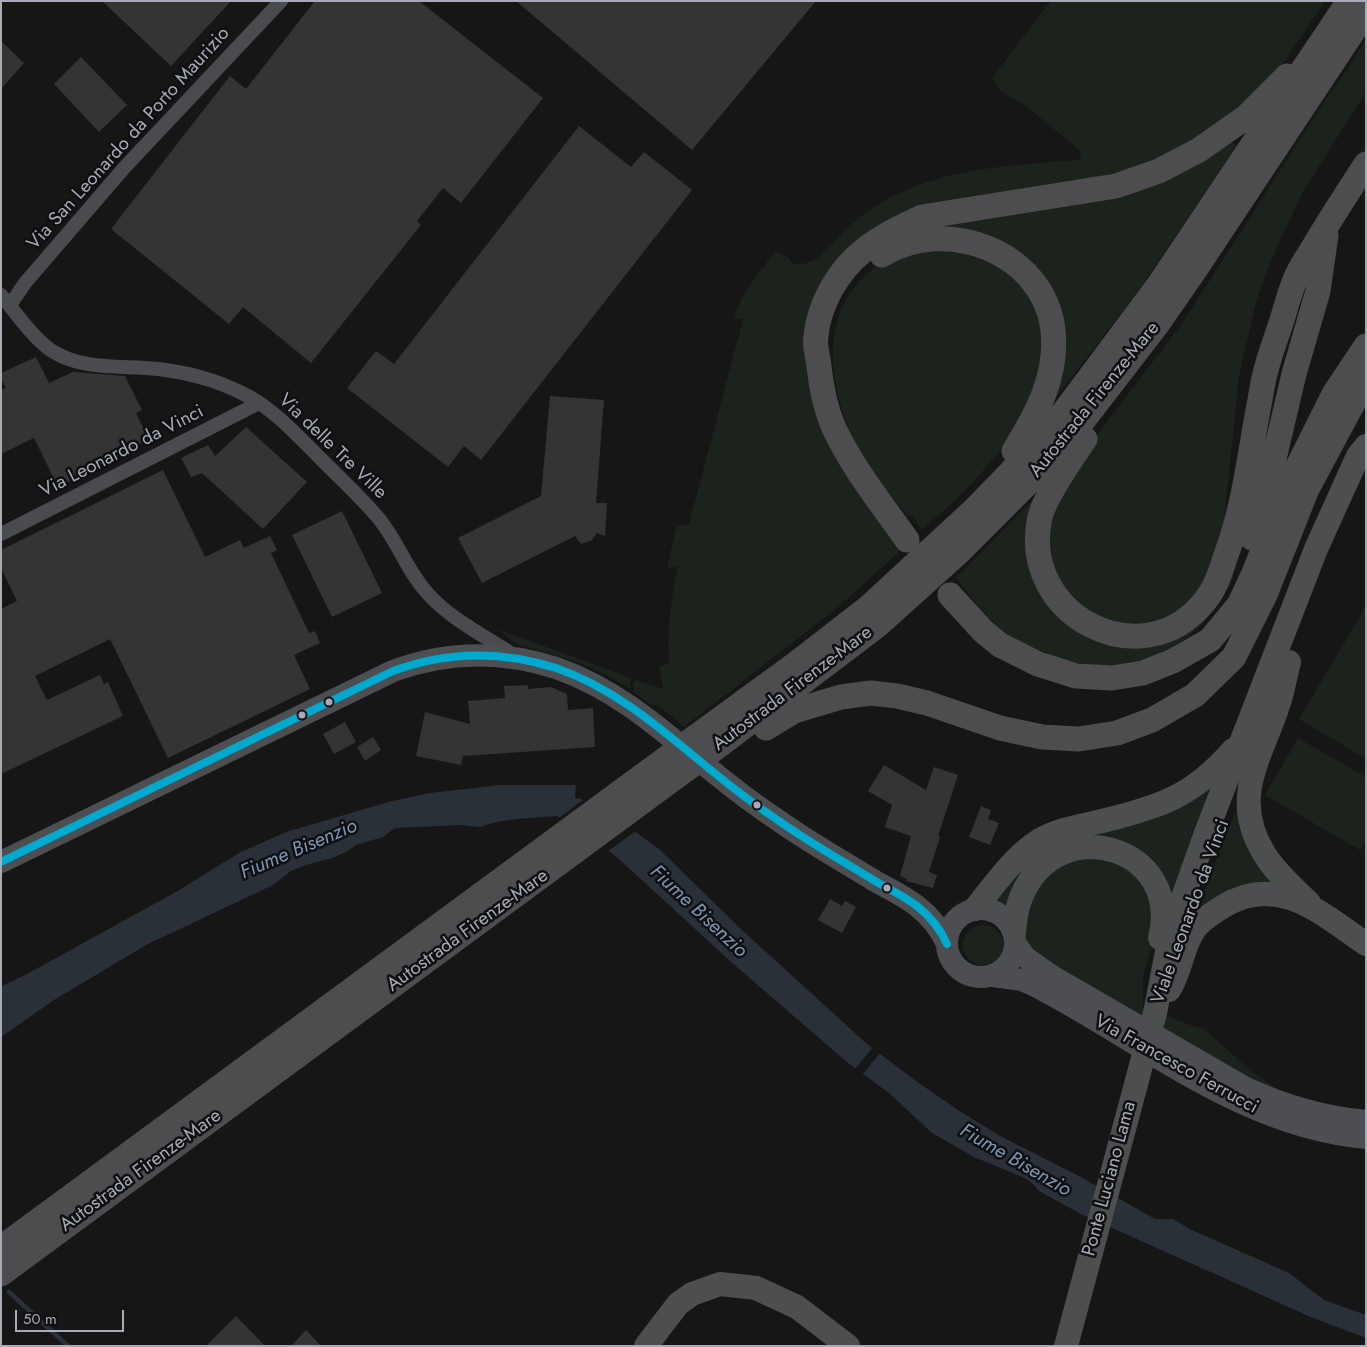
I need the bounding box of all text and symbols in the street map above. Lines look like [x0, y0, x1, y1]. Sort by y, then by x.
street label: Via San Leonardo da Porto Maurizio [23, 23, 235, 255]
street label: Autostrada Firenze-Mare [1025, 318, 1165, 482]
street label: Via delle Tre Ville [273, 389, 391, 505]
street label: Via Leonardo da Vinci [36, 401, 208, 503]
street label: Autostrada Firenze-Mare [709, 622, 877, 756]
unlabelled marker [324, 697, 334, 707]
unlabelled marker [297, 710, 307, 720]
unlabelled marker [752, 800, 762, 810]
water label: Fiume Bisenzio [237, 815, 361, 885]
street label: Viale Leonardo da Vinci [1147, 817, 1235, 1007]
water label: Fiume Bisenzio [644, 861, 752, 963]
street label: Autostrada Firenze-Mare [383, 865, 553, 997]
unlabelled marker [882, 883, 892, 893]
street label: Via Francesco Ferrucci [1090, 1011, 1262, 1119]
street label: Ponte Luciano Lama [1078, 1099, 1142, 1259]
street label: Autostrada Firenze-Mare [56, 1105, 226, 1237]
water label: Fiume Bisenzio [955, 1119, 1075, 1203]
scale bar [18, 1300, 126, 1332]
text: 50 m [23, 1308, 57, 1330]

